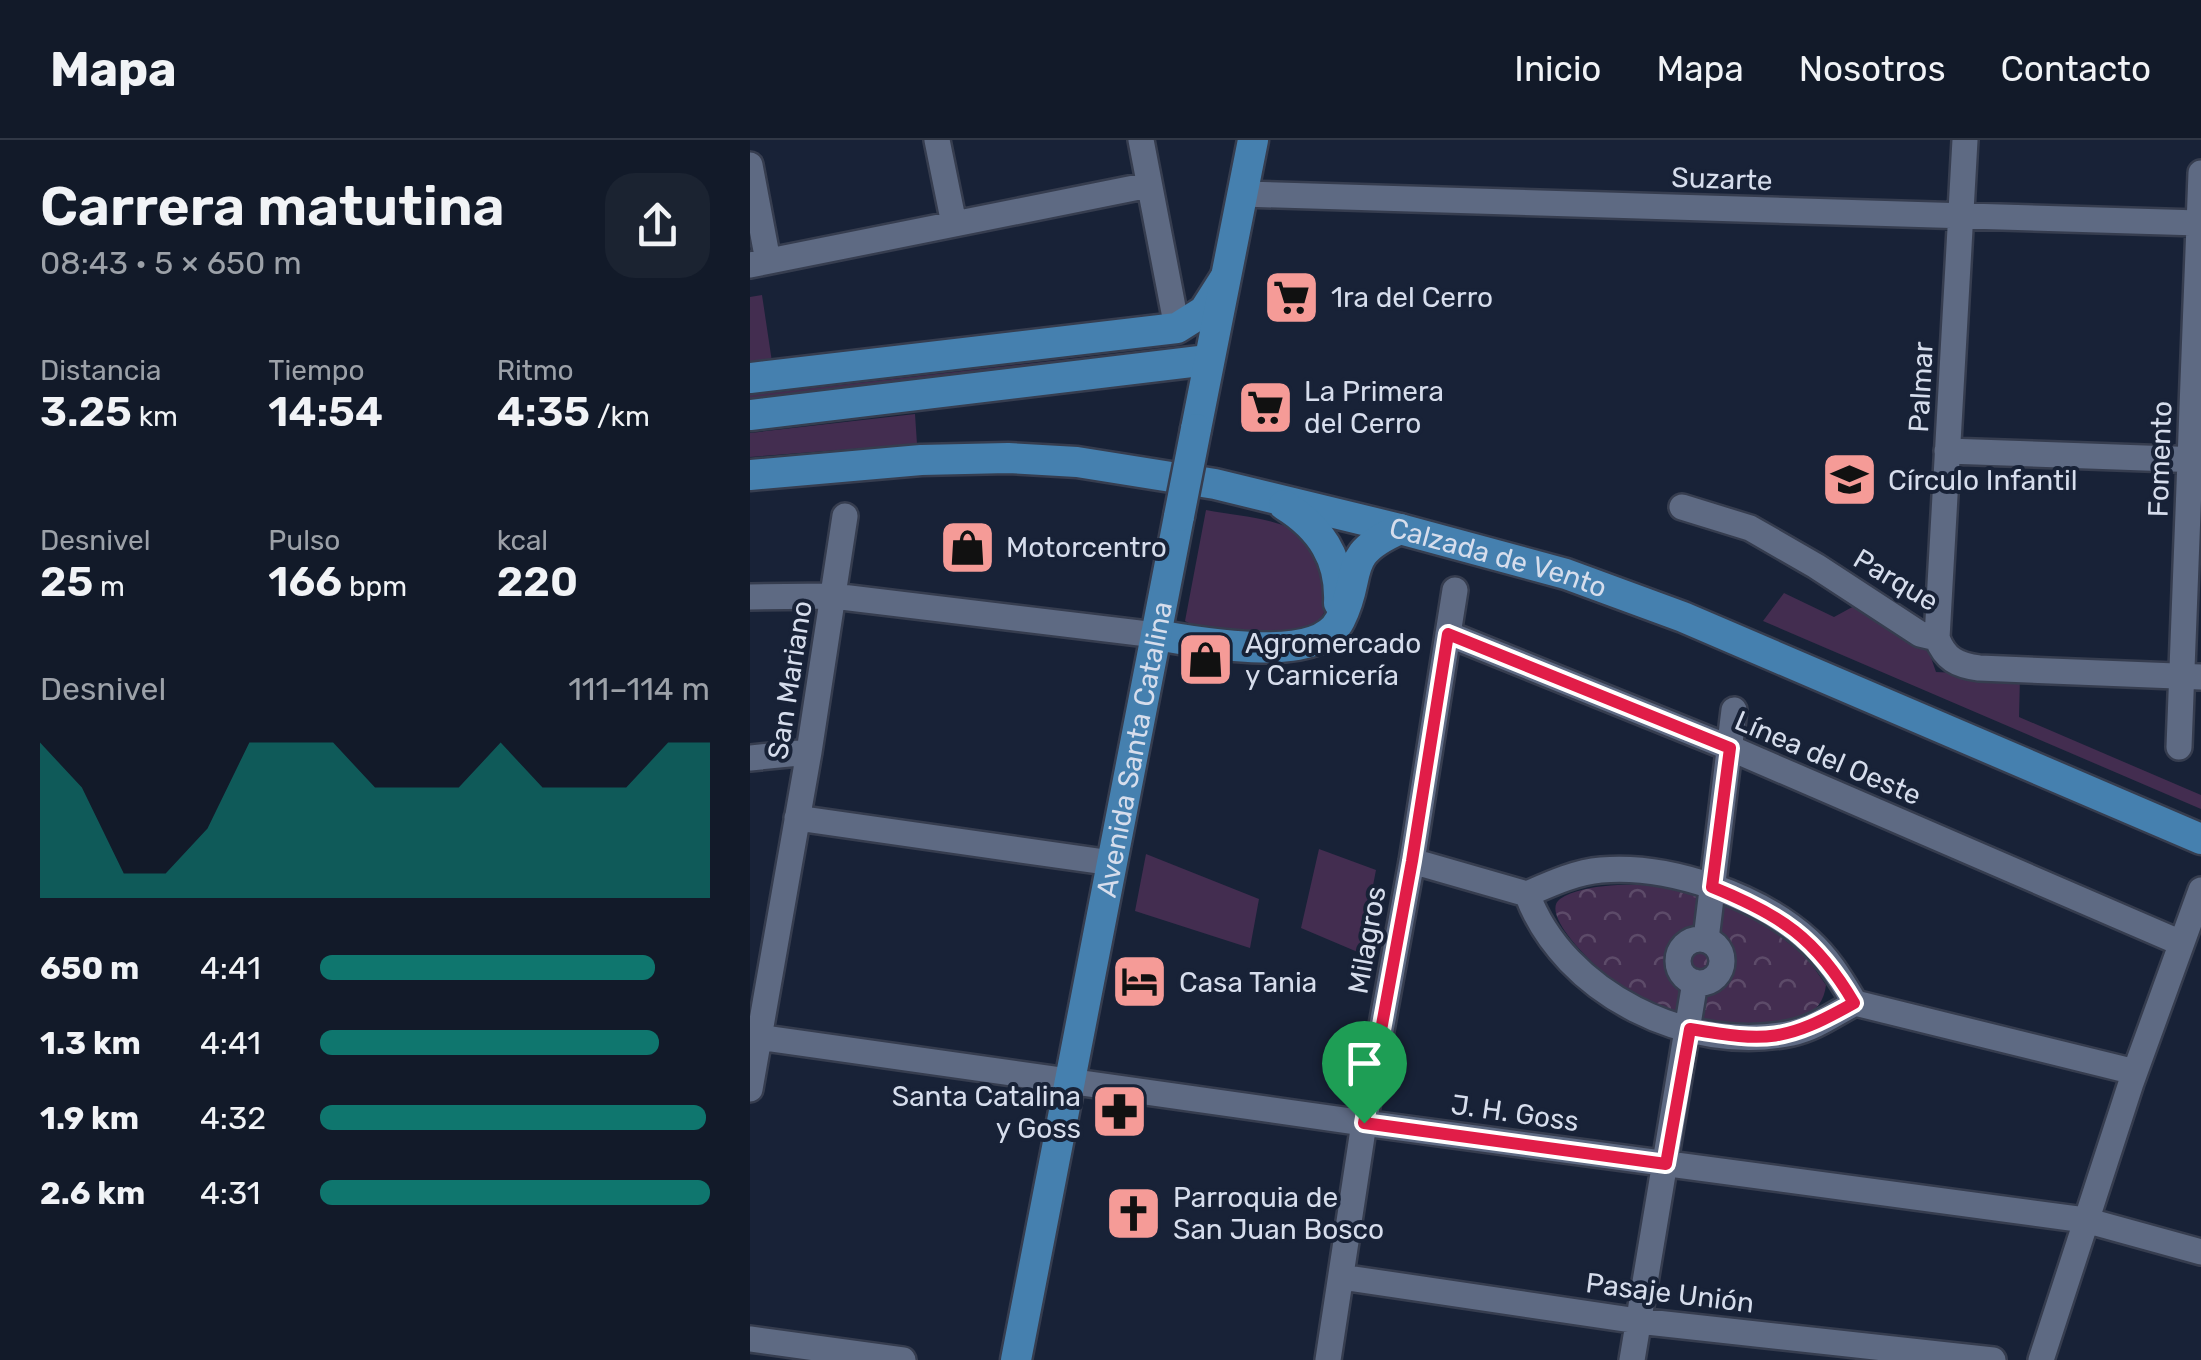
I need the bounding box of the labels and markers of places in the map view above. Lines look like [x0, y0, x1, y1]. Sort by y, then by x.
supermarket icon: 1ra del Cerro [1262, 267, 1322, 327]
place label: 1ra del Cerro [1331, 281, 1493, 314]
place label: La Primera del Cerro [1304, 375, 1444, 440]
supermarket icon: La Primera del Cerro [1235, 377, 1295, 437]
school or university icon: Círculo Infantil [1819, 450, 1879, 510]
place label: Círculo Infantil [1888, 464, 2078, 497]
shop icon: Motorcentro [937, 517, 997, 577]
place label: Motorcentro [1006, 531, 1167, 564]
place label: Agromercado y Carnicería [1245, 627, 1421, 692]
shop icon: Agromercado y Carnicería [1176, 629, 1236, 689]
hotel icon: Casa Tania [1110, 952, 1170, 1012]
place label: Casa Tania [1179, 966, 1317, 999]
pin [1322, 1021, 1407, 1124]
place label: Santa Catalina y Goss [892, 1080, 1081, 1145]
pharmacy icon: Santa Catalina y Goss [1090, 1082, 1150, 1142]
place label: Parroquia de San Juan Bosco [1173, 1181, 1384, 1246]
church icon: Parroquia de San Juan Bosco [1104, 1183, 1164, 1243]

